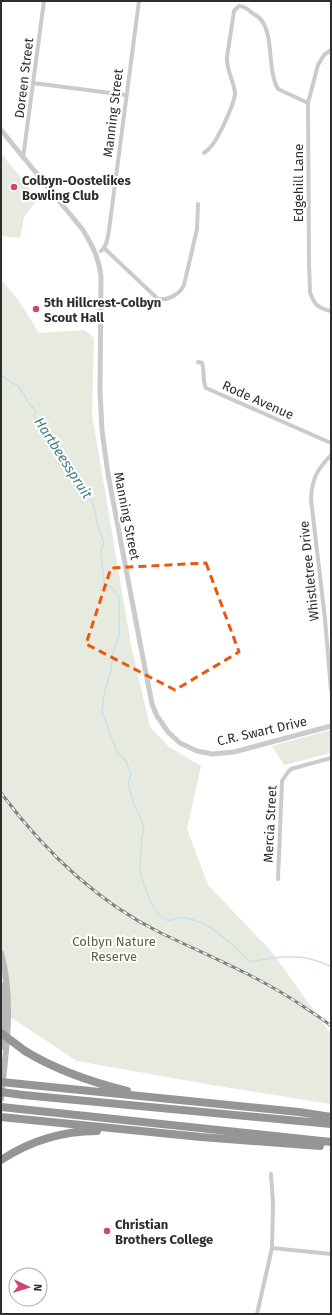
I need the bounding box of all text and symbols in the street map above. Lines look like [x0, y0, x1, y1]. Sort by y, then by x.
street label: Doreen Street [12, 37, 36, 119]
street label: Manning Street [100, 68, 126, 158]
street label: Edgehill Lane [291, 144, 306, 222]
place label: Colbyn-Oostelikes Bowling Club [22, 173, 131, 203]
marker: Colbyn-Oostelikes Bowling Club [9, 182, 19, 192]
place label: 5th Hillcrest-Colbyn Scout Hall [44, 295, 161, 325]
marker: 5th Hillcrest-Colbyn Scout Hall [31, 304, 41, 314]
street label: Rode Avenue [220, 378, 296, 422]
water label: Hartbeesspruit [30, 414, 96, 502]
street label: Manning Street [111, 471, 143, 561]
street label: Whistletree Drive [296, 520, 322, 622]
street label: C.R. Swart Drive [216, 713, 308, 749]
street label: Mercia Street [260, 785, 280, 863]
park label: Colbyn Nature Reserve [72, 934, 156, 964]
place label: Christian Brothers College [115, 1217, 213, 1247]
marker: Christian Brothers College [102, 1226, 112, 1236]
north arrow [8, 1267, 48, 1307]
text: N [31, 1284, 44, 1292]

